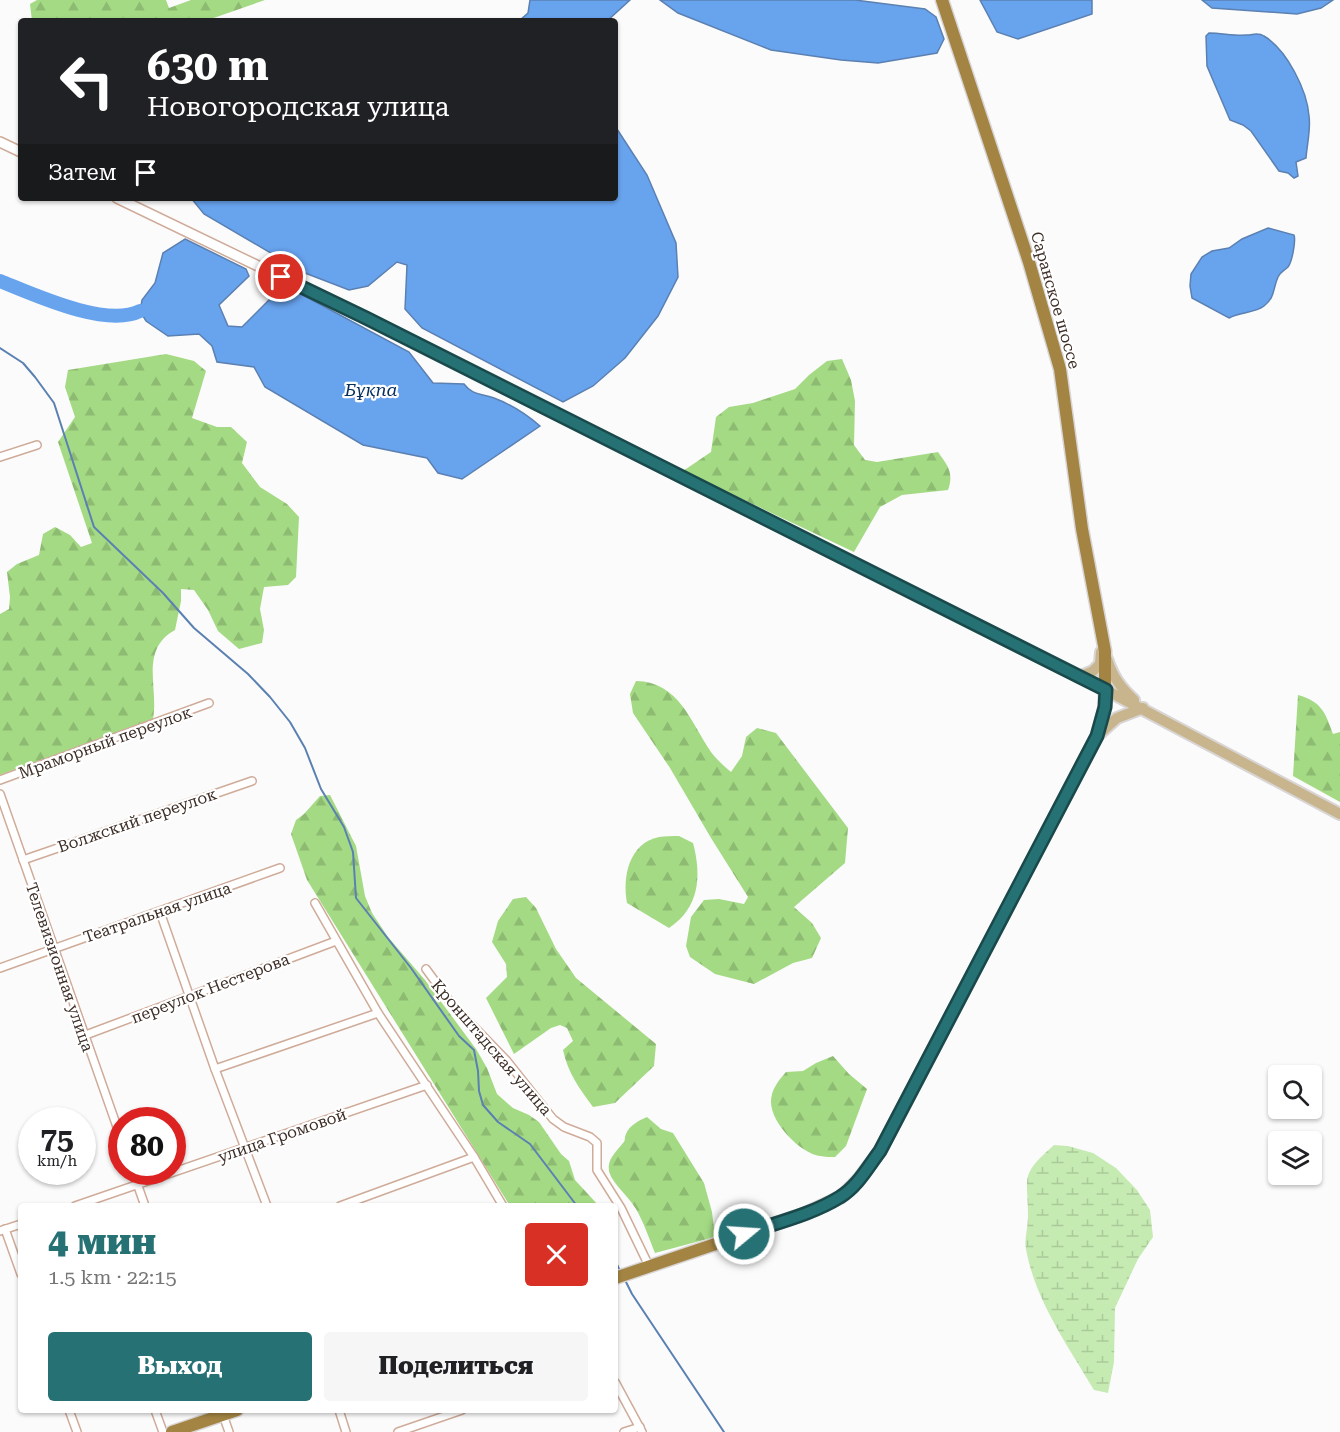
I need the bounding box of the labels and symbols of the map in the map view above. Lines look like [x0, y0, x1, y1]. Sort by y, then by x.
street label: Саранское шоссе [1027, 229, 1084, 371]
pin [255, 251, 306, 302]
water label: Бұқпа [344, 379, 398, 400]
street label: Мраморный переулок [16, 702, 194, 783]
street label: Волжский переулок [55, 784, 219, 857]
street label: Театральная улица [81, 878, 234, 947]
street label: Телевизионная улица [22, 880, 98, 1055]
street label: переулок Нестерова [128, 949, 292, 1027]
street label: Кронштадская улица [427, 976, 556, 1119]
street label: улица Громовой [215, 1104, 349, 1166]
speed limit sign: 80 [108, 1107, 186, 1185]
position arrow [712, 1202, 776, 1266]

